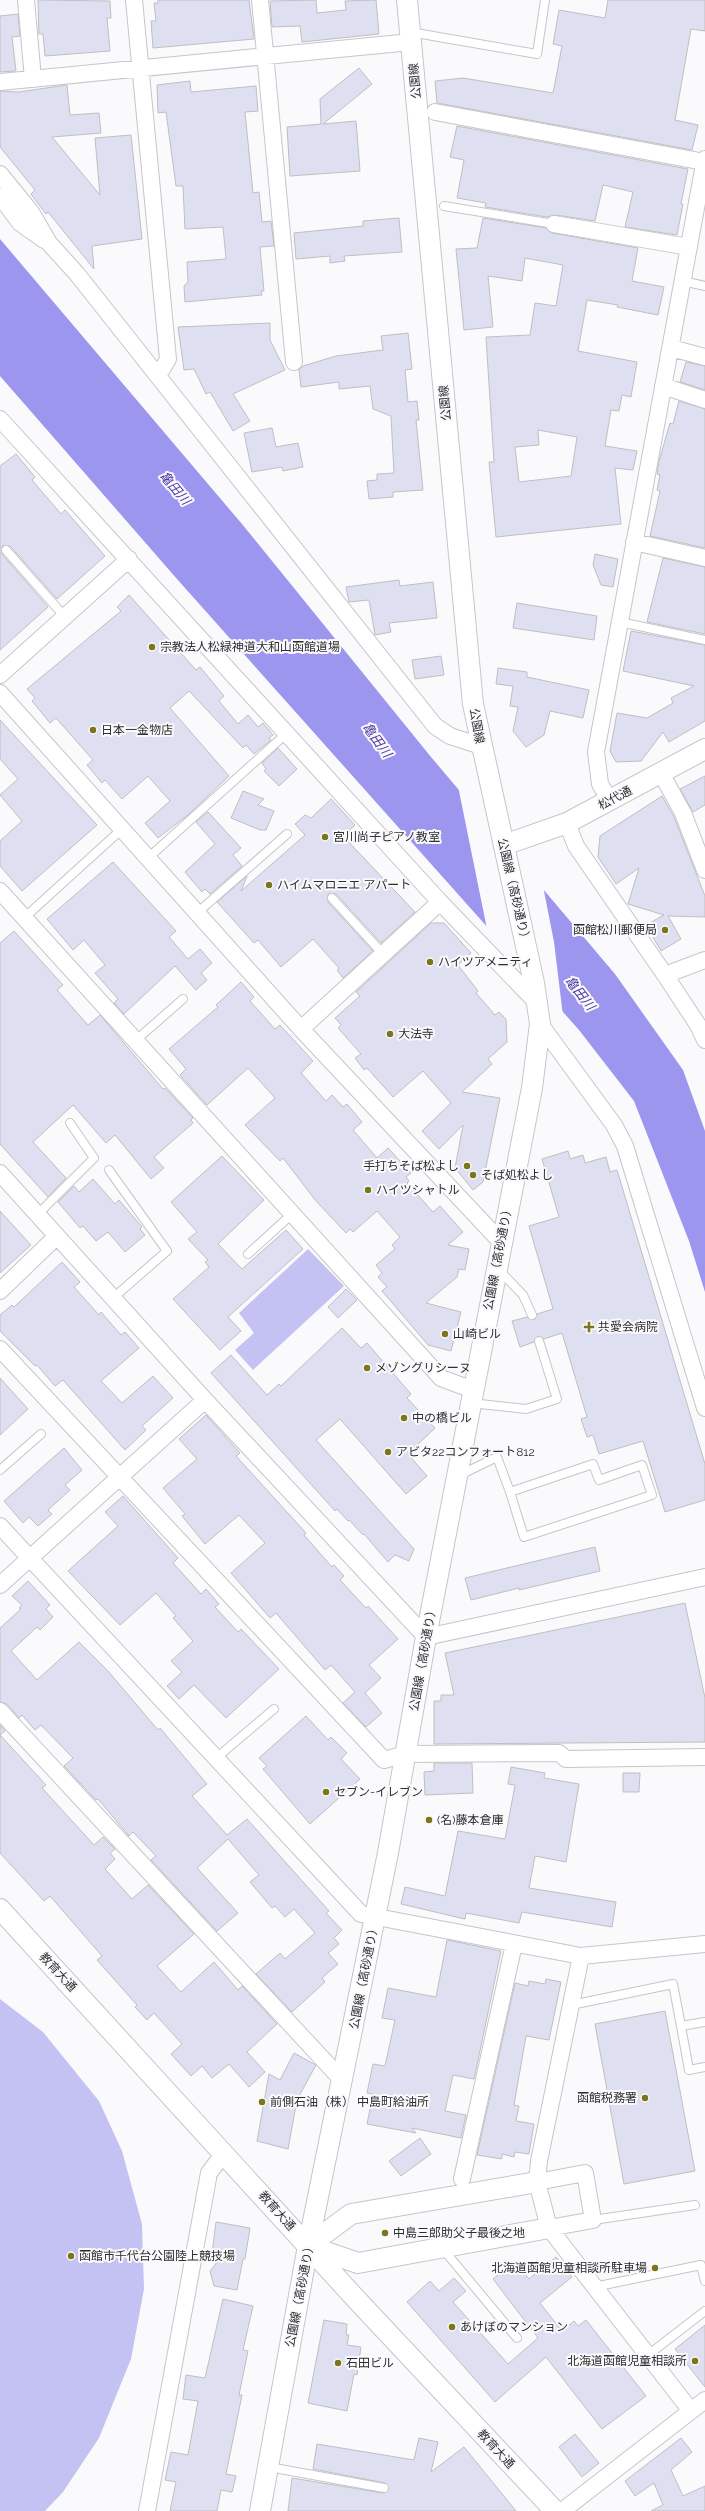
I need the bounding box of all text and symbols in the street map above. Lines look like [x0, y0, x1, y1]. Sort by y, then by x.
street label: 公園線 [406, 62, 424, 100]
street label: 公園線 [436, 384, 454, 422]
water label: 亀田川 [157, 468, 195, 509]
place label: 宗教法人松緑神道大和山函館道場 [160, 640, 340, 654]
marker: 宗教法人松緑神道大和山函館道場 [147, 642, 157, 652]
street label: 公園線 [467, 707, 487, 745]
water label: 亀田川 [359, 720, 396, 762]
place label: 日本一金物店 [101, 723, 173, 737]
marker: 日本一金物店 [88, 725, 98, 735]
street label: 松代通 [596, 783, 634, 813]
place label: 宮川尚子ピアノ教室 [333, 830, 440, 844]
marker: 宮川尚子ピアノ教室 [320, 832, 330, 842]
street label: 公園線（高砂通り） [495, 837, 533, 945]
place label: ハイムマロニエ アパート [277, 878, 411, 892]
marker: ハイムマロニエ アパート [264, 880, 274, 890]
place label: 函館松川郵便局 [573, 923, 657, 937]
marker: 函館松川郵便局 [660, 925, 670, 935]
place label: ハイツアメニティ [438, 955, 532, 969]
marker: ハイツアメニティ [425, 957, 435, 967]
water label: 亀田川 [562, 973, 599, 1015]
place label: 大法寺 [398, 1027, 434, 1041]
marker: 大法寺 [385, 1029, 395, 1039]
place label: 手打ちそば松よし [363, 1159, 459, 1173]
marker: 手打ちそば松よし [462, 1161, 472, 1171]
place label: そば処松よし [481, 1168, 553, 1182]
marker: そば処松よし [468, 1170, 478, 1180]
place label: ハイツシャトル [376, 1183, 460, 1197]
marker: ハイツシャトル [363, 1185, 373, 1195]
street label: 公園線（高砂通り） [481, 1203, 515, 1311]
place label: 共愛会病院 [598, 1320, 658, 1334]
marker: 共愛会病院 [583, 1321, 595, 1333]
place label: 山崎ビル [453, 1327, 501, 1341]
marker: 山崎ビル [440, 1329, 450, 1339]
place label: メゾングリシーヌ [375, 1361, 471, 1375]
marker: メゾングリシーヌ [362, 1363, 372, 1373]
place label: 中の橋ビル [412, 1411, 472, 1425]
marker: 中の橋ビル [399, 1413, 409, 1423]
place label: アビタ22コンフォート812 [396, 1445, 535, 1459]
marker: アビタ22コンフォート812 [383, 1447, 393, 1457]
street label: 公園線（高砂通り） [407, 1604, 439, 1712]
place label: セブン-イレブン [334, 1785, 423, 1799]
marker: セブン-イレブン [321, 1787, 331, 1797]
place label: (名)藤本倉庫 [437, 1813, 503, 1827]
marker: (名)藤本倉庫 [424, 1815, 434, 1825]
street label: 公園線（高砂通り） [347, 1922, 381, 2030]
street label: 教育大通 [37, 1950, 79, 1994]
place label: 函館税務署 [577, 2091, 637, 2105]
marker: 函館税務署 [640, 2093, 650, 2103]
place label: 前側石油（株） 中島町給油所 [270, 2095, 429, 2109]
marker: 前側石油（株） 中島町給油所 [257, 2097, 267, 2107]
street label: 教育大通 [256, 2188, 298, 2234]
place label: 中島三郎助父子最後之地 [393, 2226, 525, 2240]
marker: 中島三郎助父子最後之地 [380, 2228, 390, 2238]
street label: 公園線（高砂通り） [283, 2240, 317, 2348]
place label: 函館市千代台公園陸上競技場 [79, 2249, 235, 2263]
marker: 函館市千代台公園陸上競技場 [66, 2251, 76, 2261]
place label: 北海道函館児童相談所駐車場 [491, 2261, 647, 2275]
marker: 北海道函館児童相談所駐車場 [650, 2263, 660, 2273]
place label: あけぼのマンション [460, 2320, 568, 2334]
marker: あけぼのマンション [447, 2322, 457, 2332]
place label: 北海道函館児童相談所 [567, 2354, 687, 2368]
place label: 石田ビル [346, 2356, 394, 2370]
marker: 北海道函館児童相談所 [690, 2356, 700, 2366]
marker: 石田ビル [333, 2358, 343, 2368]
street label: 教育大通 [475, 2427, 517, 2471]

